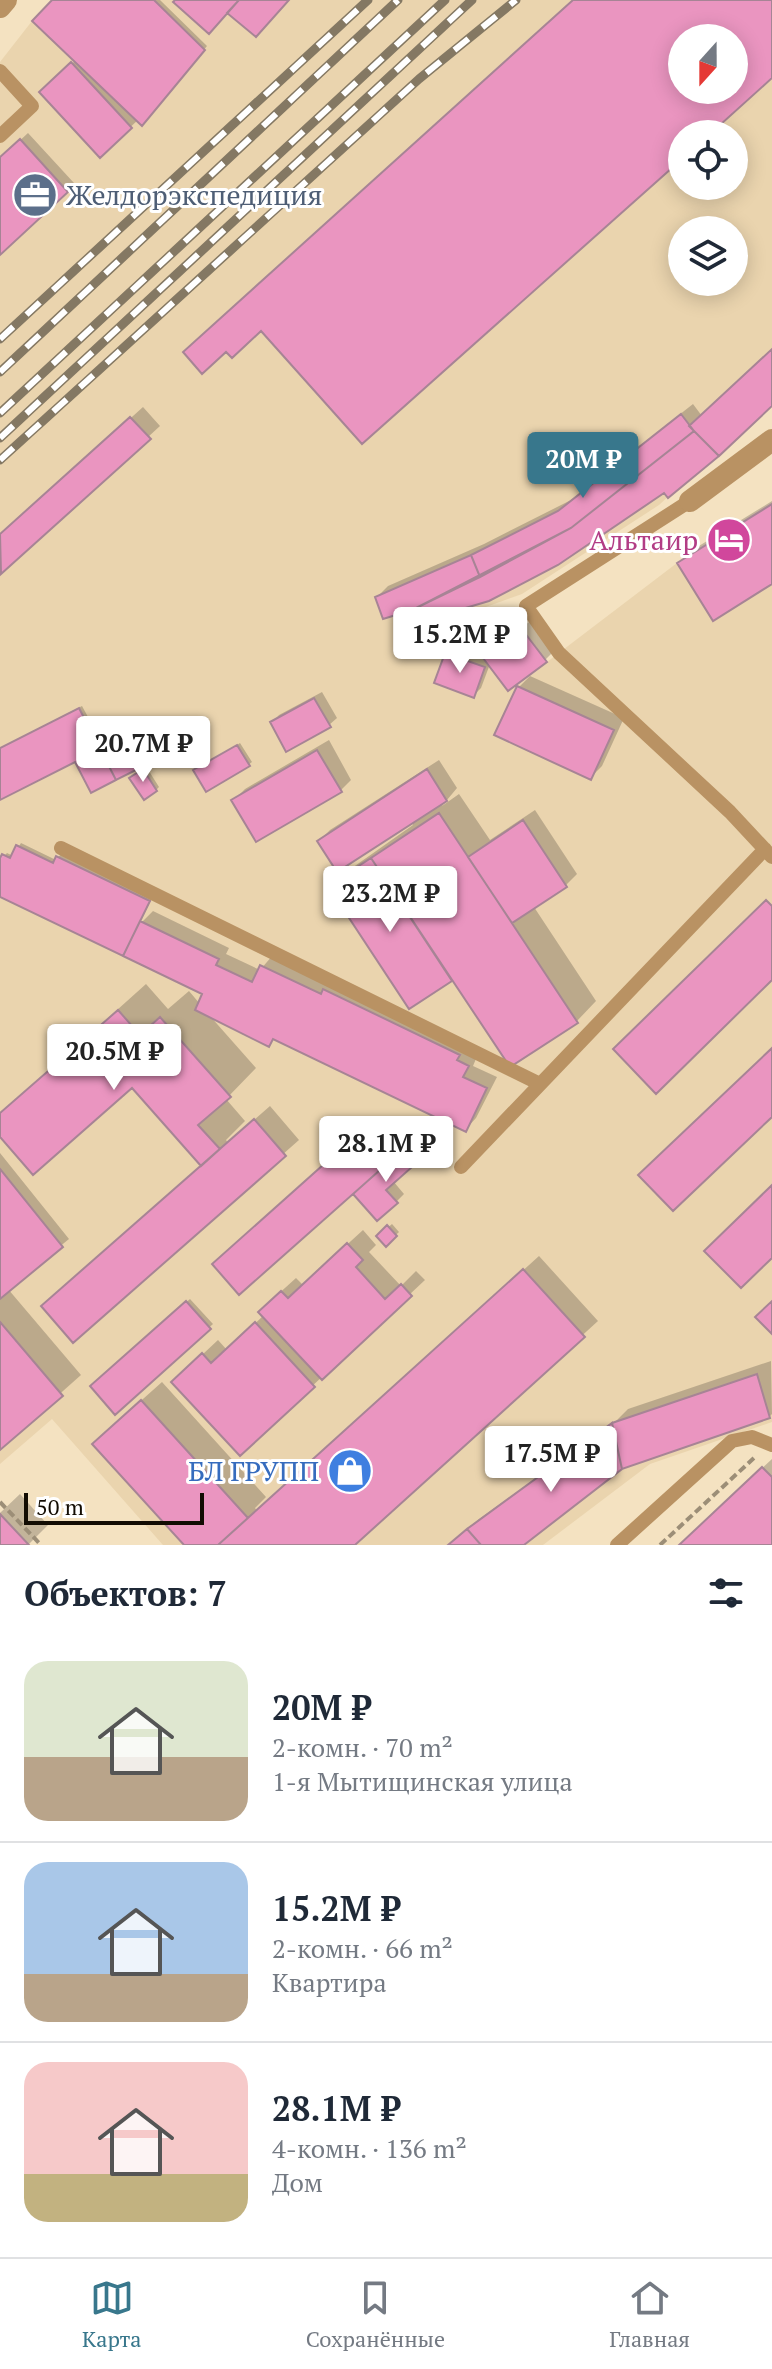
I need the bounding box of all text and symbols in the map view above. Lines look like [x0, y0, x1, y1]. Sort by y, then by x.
north arrow [668, 24, 748, 104]
map controls [668, 24, 748, 296]
button: locate [668, 120, 748, 200]
office icon: Желдорэкспедиция [11, 171, 59, 219]
place label: Желдорэкспедиция [66, 176, 322, 213]
button: layers [668, 216, 748, 296]
pin: 20M ₽ [527, 432, 639, 500]
text: 20M ₽ [545, 441, 621, 475]
hotel icon: Альтаир [705, 516, 753, 564]
place label: Альтаир [589, 521, 698, 558]
pin: 15.2M ₽ [386, 607, 534, 675]
text: 15.2M ₽ [411, 616, 509, 650]
pin: 20.7M ₽ [69, 716, 217, 784]
text: 20.7M ₽ [94, 725, 192, 759]
pin: 23.2M ₽ [316, 866, 464, 934]
text: 23.2M ₽ [341, 875, 439, 909]
pin: 20.5M ₽ [40, 1024, 188, 1092]
text: 20.5M ₽ [65, 1033, 163, 1067]
pin: 28.1M ₽ [312, 1116, 460, 1184]
text: 28.1M ₽ [337, 1125, 435, 1159]
pin: 17.5M ₽ [477, 1426, 625, 1494]
text: 17.5M ₽ [503, 1435, 599, 1469]
shop icon: БЛ ГРУПП [326, 1447, 374, 1495]
place label: БЛ ГРУПП [188, 1452, 319, 1489]
scale bar [24, 1489, 204, 1525]
text: 50 m [36, 1492, 84, 1521]
text: Объектов: 7 [24, 1571, 227, 1616]
icon: filters [704, 1571, 748, 1615]
text: 20M ₽ [272, 1685, 370, 1730]
icon: home [88, 1693, 184, 1789]
text: 2-комн. · 70 m² [272, 1730, 453, 1764]
text: 1-я Мытищинская улица [272, 1764, 573, 1798]
text: 15.2M ₽ [272, 1886, 400, 1931]
icon: home [88, 1894, 184, 1990]
text: 2-комн. · 66 m² [272, 1931, 453, 1965]
text: Квартира [272, 1965, 387, 1999]
text: 28.1M ₽ [272, 2086, 400, 2131]
icon: home [88, 2094, 184, 2190]
text: 4-комн. · 136 m² [272, 2131, 467, 2165]
text: Дом [272, 2165, 323, 2199]
tab: Карта [82, 2276, 142, 2353]
tab: Сохранённые [306, 2276, 445, 2353]
tab: Главная [609, 2276, 690, 2353]

